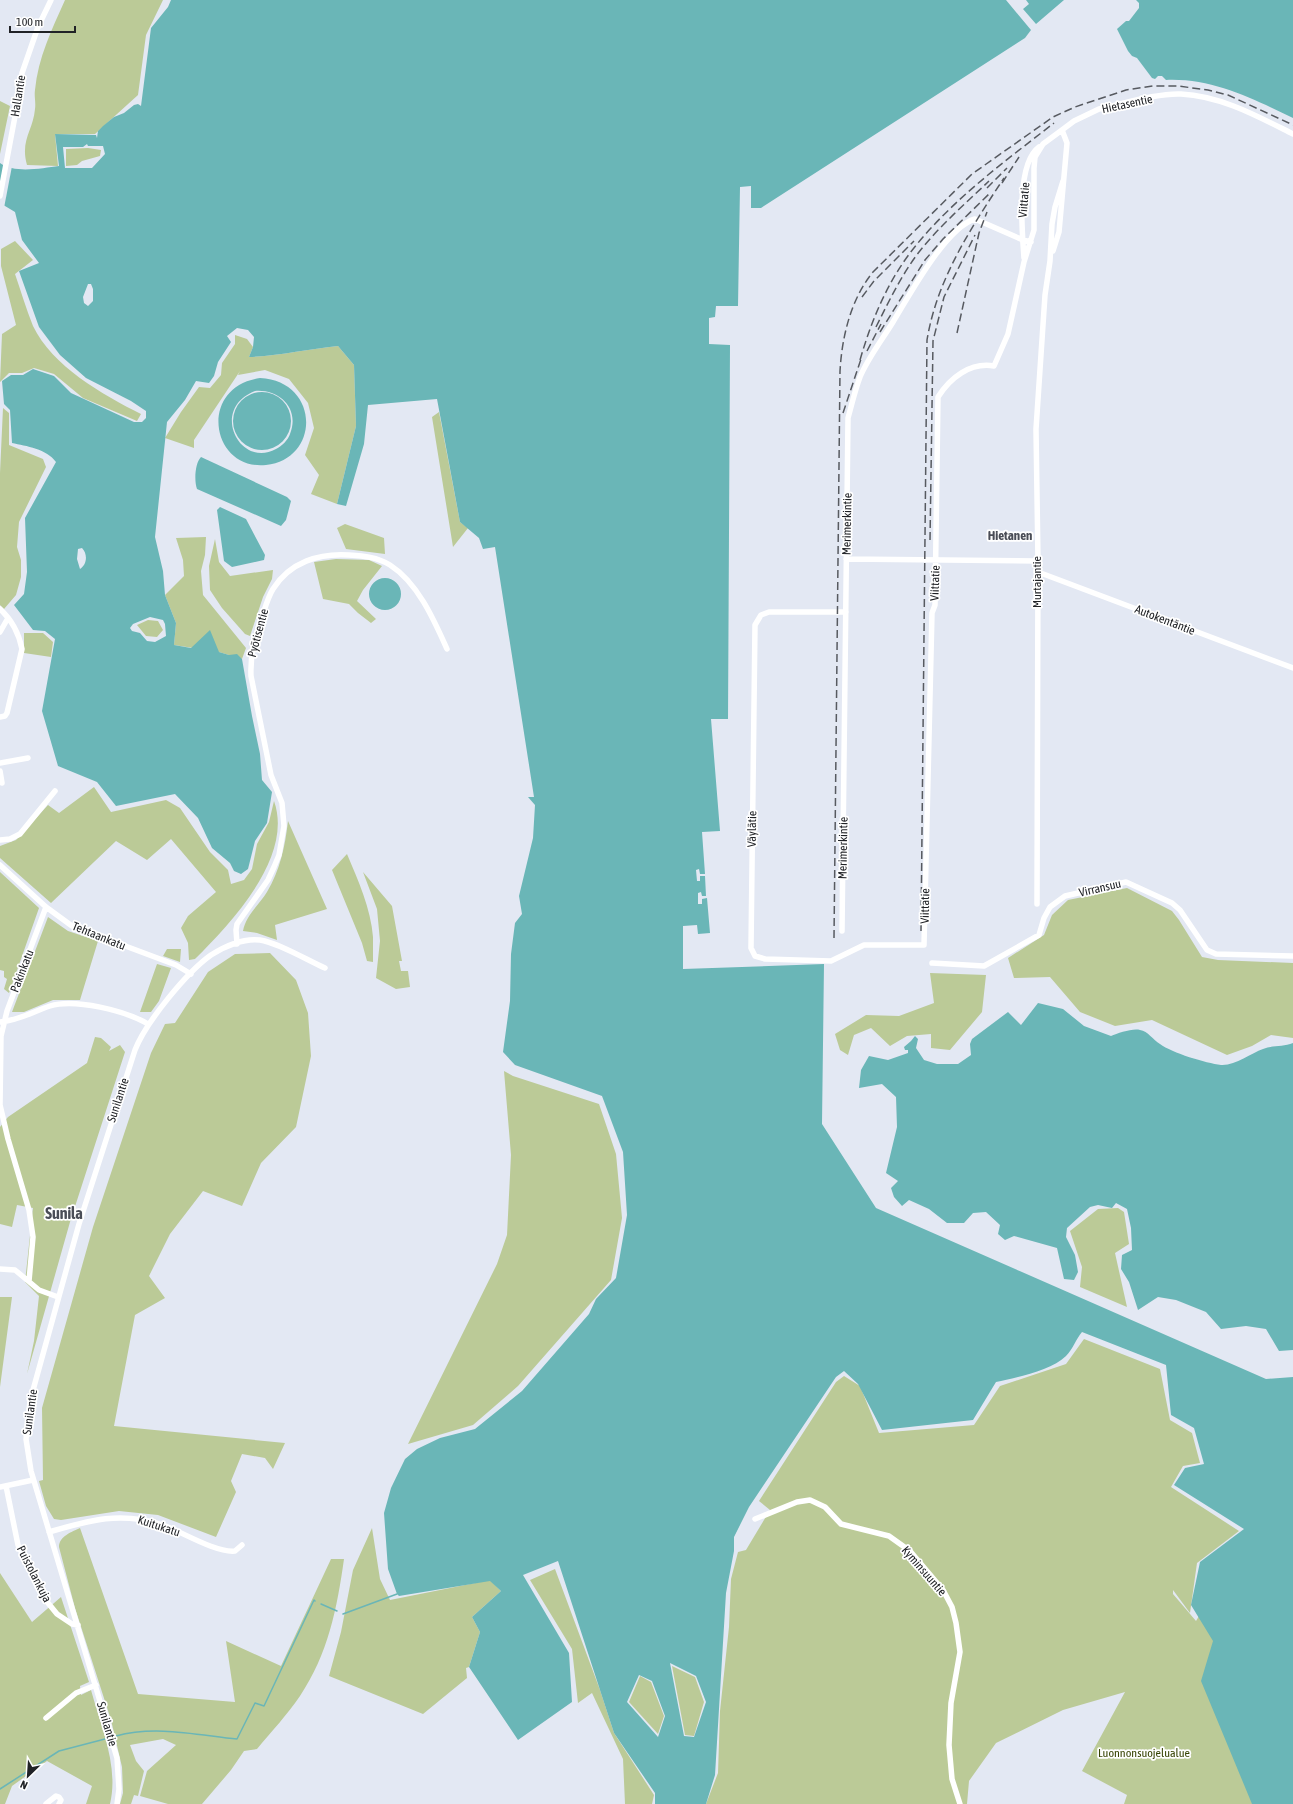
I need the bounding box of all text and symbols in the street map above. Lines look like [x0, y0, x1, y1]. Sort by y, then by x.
scale bar [10, 8, 75, 34]
text: 100 m [16, 15, 43, 29]
street label: Hallantie [8, 74, 28, 118]
street label: Hietasentie [1100, 92, 1154, 116]
street label: Viittatie [1015, 182, 1033, 218]
street label: Merimerkintie [839, 493, 855, 555]
district label: Hietanen [988, 528, 1032, 543]
street label: Murtajantie [1030, 556, 1044, 608]
street label: Viittatie [927, 565, 943, 601]
street label: Autokentäntie [1133, 602, 1197, 638]
street label: Pyötisentie [245, 607, 271, 659]
street label: Väylätie [745, 811, 759, 847]
street label: Merimerkintie [835, 817, 851, 879]
street label: Virransuu [1078, 876, 1123, 900]
street label: Viittatie [918, 888, 932, 924]
street label: Tehtaankatu [70, 919, 128, 953]
street label: Pakinkatu [7, 947, 37, 994]
street label: Sunilantie [104, 1076, 132, 1124]
district label: Sunila [45, 1204, 83, 1222]
street label: Sunilantie [20, 1388, 40, 1436]
street label: Kuitukatu [136, 1513, 182, 1539]
street label: Puistolankuja [14, 1543, 54, 1605]
street label: Kyminsuuntie [899, 1543, 949, 1599]
street label: Sunilantie [94, 1700, 120, 1748]
park label: Luonnonsuojelualue [1098, 1746, 1190, 1760]
north arrow [8, 1756, 48, 1796]
text: N [18, 1778, 29, 1792]

